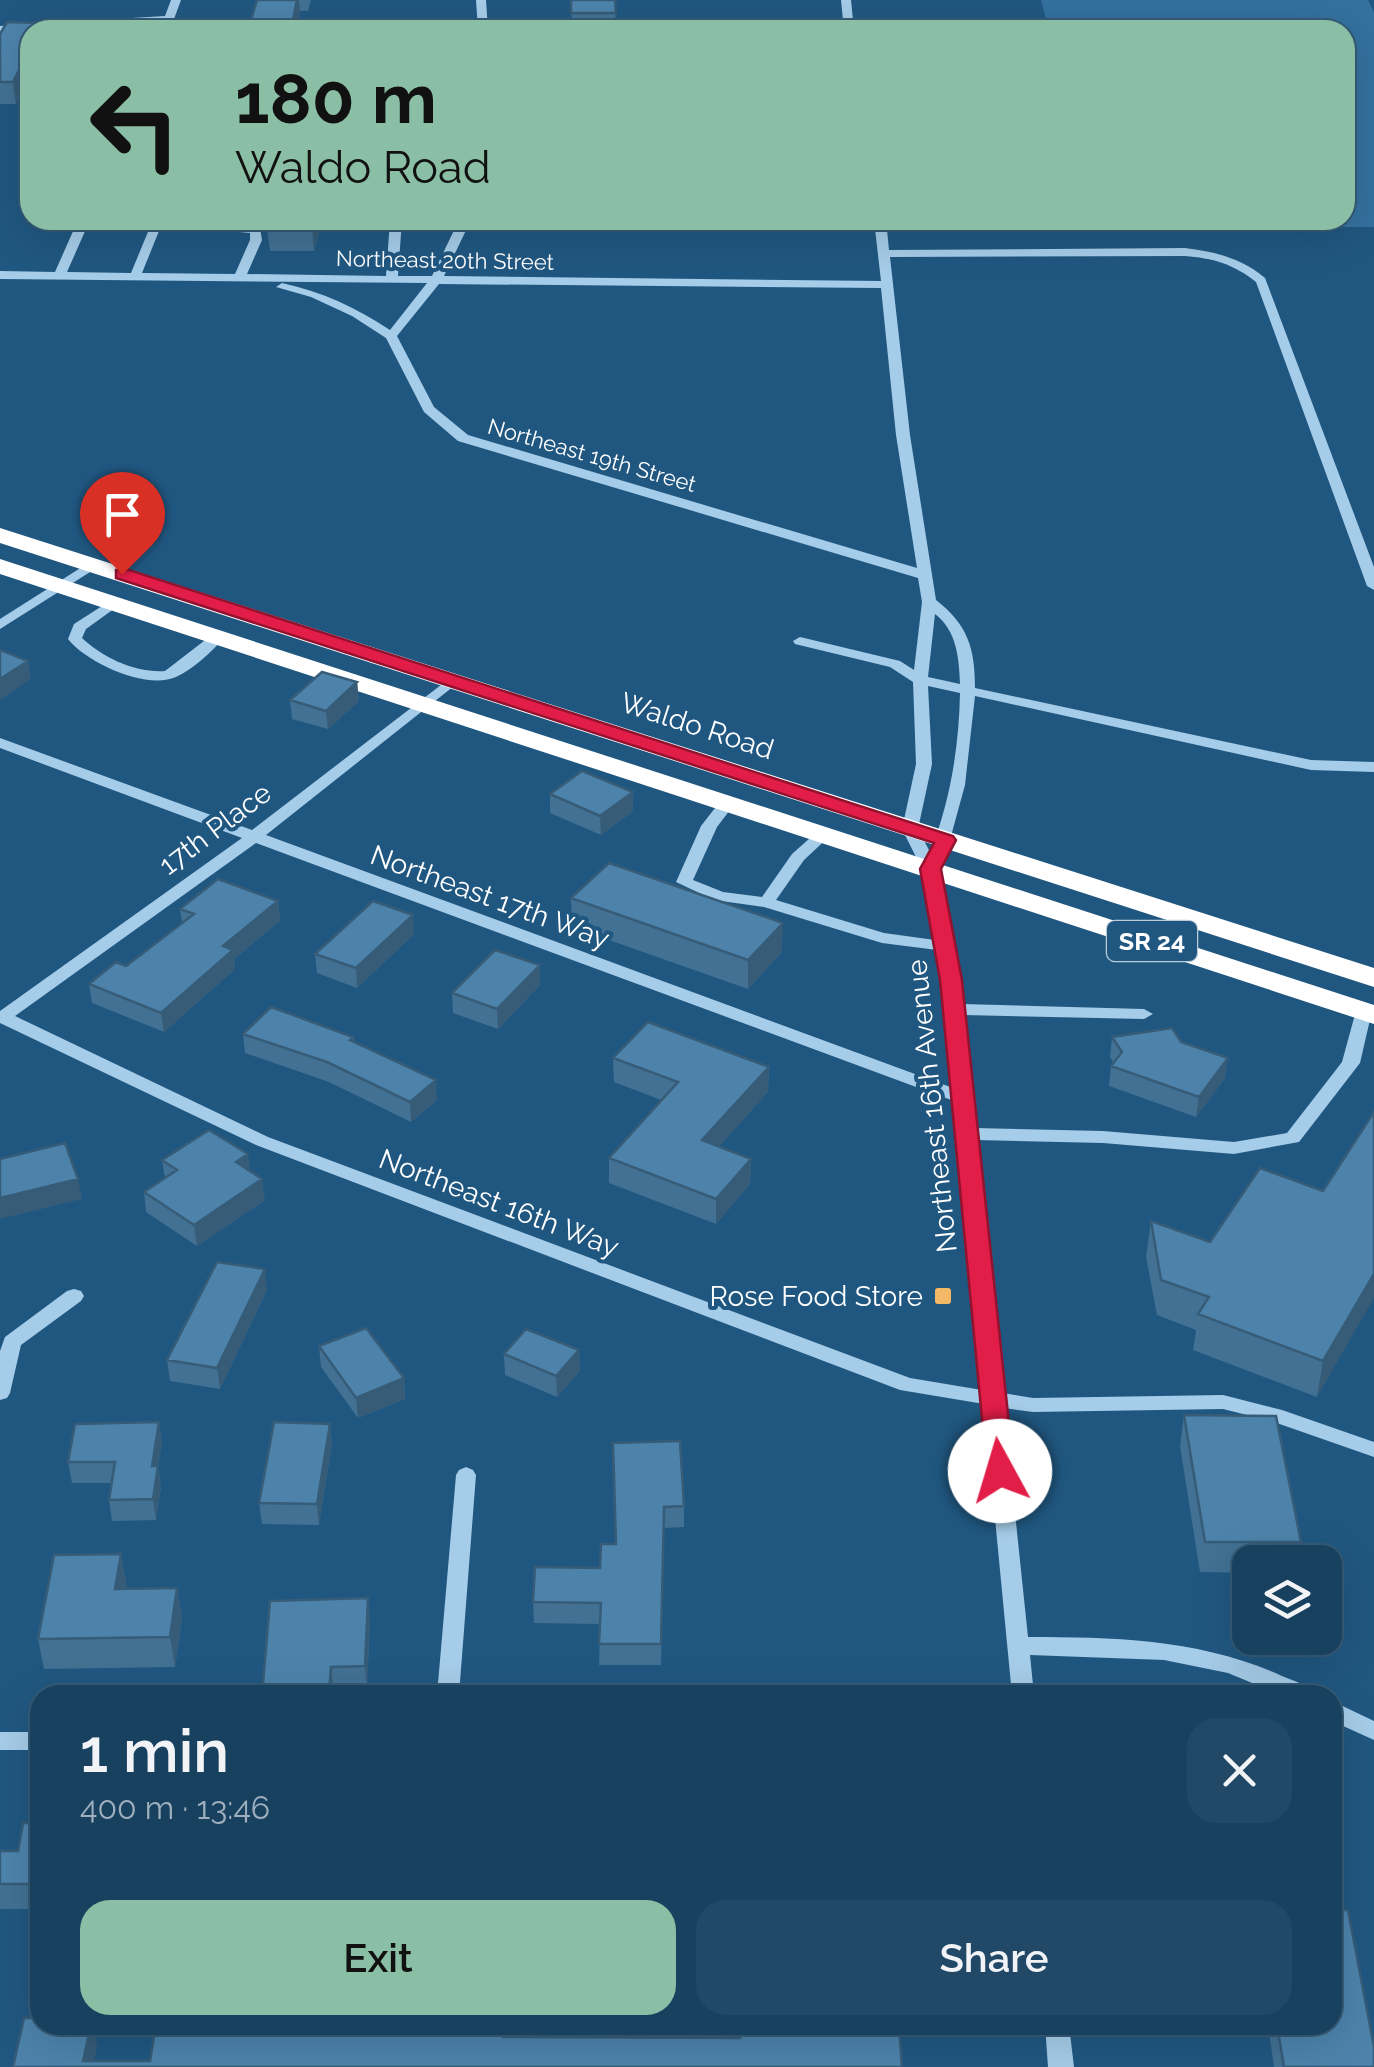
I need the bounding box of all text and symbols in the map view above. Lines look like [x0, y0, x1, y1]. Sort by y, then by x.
text: 180 m [235, 57, 437, 139]
icon: left [70, 60, 200, 190]
text: Waldo Road [235, 141, 491, 194]
street label: Northeast 20th Street [336, 245, 555, 275]
street label: Northeast 19th Street [485, 413, 700, 497]
pin [80, 472, 165, 575]
icon: arrive [95, 487, 150, 542]
street label: Waldo Road [616, 686, 778, 766]
street label: 17th Place [153, 776, 277, 882]
street label: Northeast 17th Way [366, 838, 614, 956]
road number: SR 24 [1107, 921, 1197, 961]
street label: Northeast 16th Avenue [900, 958, 964, 1254]
street label: Northeast 16th Way [375, 1142, 623, 1264]
place label: Rose Food Store [710, 1280, 923, 1313]
marker: Rose Food Store [932, 1285, 954, 1307]
position arrow [948, 1419, 1052, 1523]
map controls [1232, 1545, 1342, 1655]
button: layers [1232, 1545, 1342, 1655]
text: 1 min [80, 1716, 229, 1786]
button: close [1187, 1718, 1292, 1823]
text: 400 m · 13:46 [80, 1789, 270, 1826]
button: Exit [80, 1900, 676, 2015]
button: Share [696, 1900, 1292, 2015]

